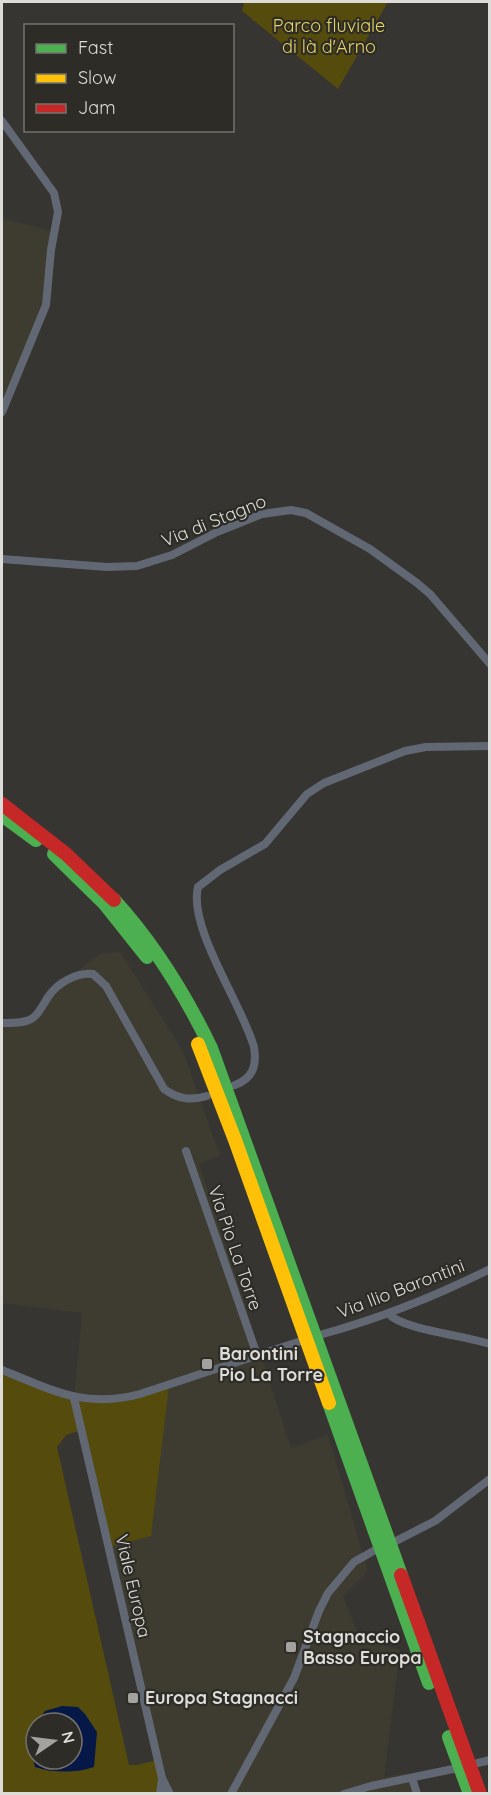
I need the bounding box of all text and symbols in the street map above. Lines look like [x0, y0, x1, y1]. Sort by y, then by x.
park label: Parco fluviale di là d'Arno [273, 14, 385, 58]
legend [24, 24, 234, 132]
text: Fast [78, 36, 113, 59]
text: Slow [78, 66, 116, 89]
text: Jam [78, 96, 116, 119]
street label: Via di Stagno [158, 489, 270, 552]
street label: Via Pio La Torre [203, 1182, 268, 1313]
street label: Via Ilio Barontini [334, 1254, 468, 1323]
place label: Barontini Pio La Torre [219, 1342, 323, 1386]
marker: Barontini Pio La Torre [200, 1357, 214, 1371]
street label: Viale Europa [110, 1532, 157, 1640]
place label: Stagnaccio Basso Europa [303, 1625, 422, 1669]
marker: Stagnaccio Basso Europa [284, 1640, 298, 1654]
place label: Europa Stagnacci [145, 1686, 298, 1709]
marker: Europa Stagnacci [126, 1691, 140, 1705]
north arrow [24, 1711, 84, 1771]
text: N [57, 1729, 80, 1745]

